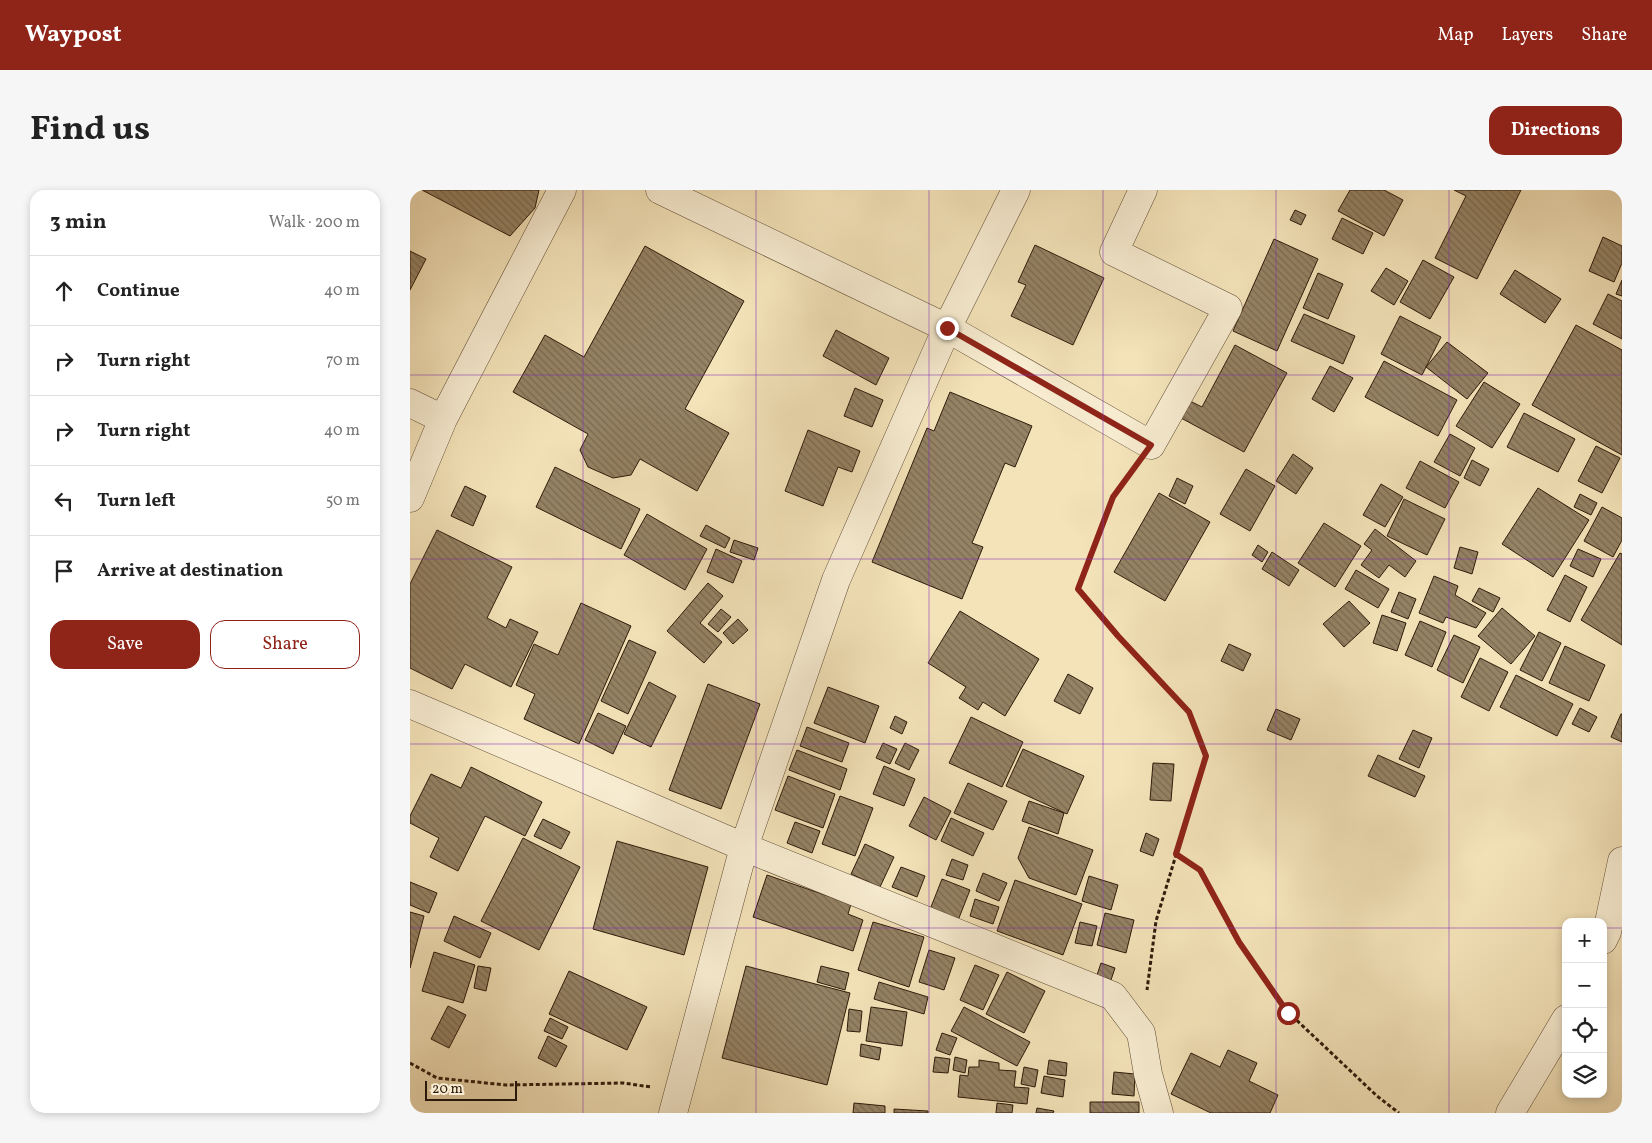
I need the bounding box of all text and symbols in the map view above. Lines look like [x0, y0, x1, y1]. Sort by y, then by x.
text: Waypost [25, 18, 122, 52]
text: Map [1437, 23, 1473, 48]
text: Layers [1501, 23, 1553, 48]
text: Share [1581, 23, 1627, 48]
text: Find us [30, 106, 150, 154]
button: Directions [1489, 106, 1622, 155]
text: 3 min [50, 208, 106, 237]
text: Walk · 200 m [269, 212, 360, 234]
icon: ahead [50, 277, 78, 305]
text: Continue [97, 278, 180, 304]
text: 40 m [324, 280, 360, 302]
route end [936, 317, 959, 340]
icon: right [50, 347, 78, 375]
text: Turn right [97, 348, 190, 374]
text: 70 m [326, 350, 360, 372]
icon: right [50, 417, 78, 445]
text: Turn right [97, 418, 190, 444]
text: 40 m [324, 420, 360, 442]
icon: left [50, 487, 78, 515]
text: Turn left [97, 488, 176, 514]
text: 50 m [326, 490, 360, 512]
icon: arrive [50, 557, 78, 585]
text: Arrive at destination [97, 558, 283, 584]
button: Save [50, 620, 200, 669]
button: Share [210, 620, 360, 669]
map controls [1562, 918, 1607, 1098]
button: + [1562, 918, 1607, 963]
button: − [1562, 963, 1607, 1008]
route start [1277, 1002, 1300, 1025]
button: locate [1562, 1008, 1607, 1053]
button: layers [1562, 1053, 1607, 1098]
scale bar [425, 1078, 518, 1101]
text: 20 m [432, 1080, 463, 1099]

